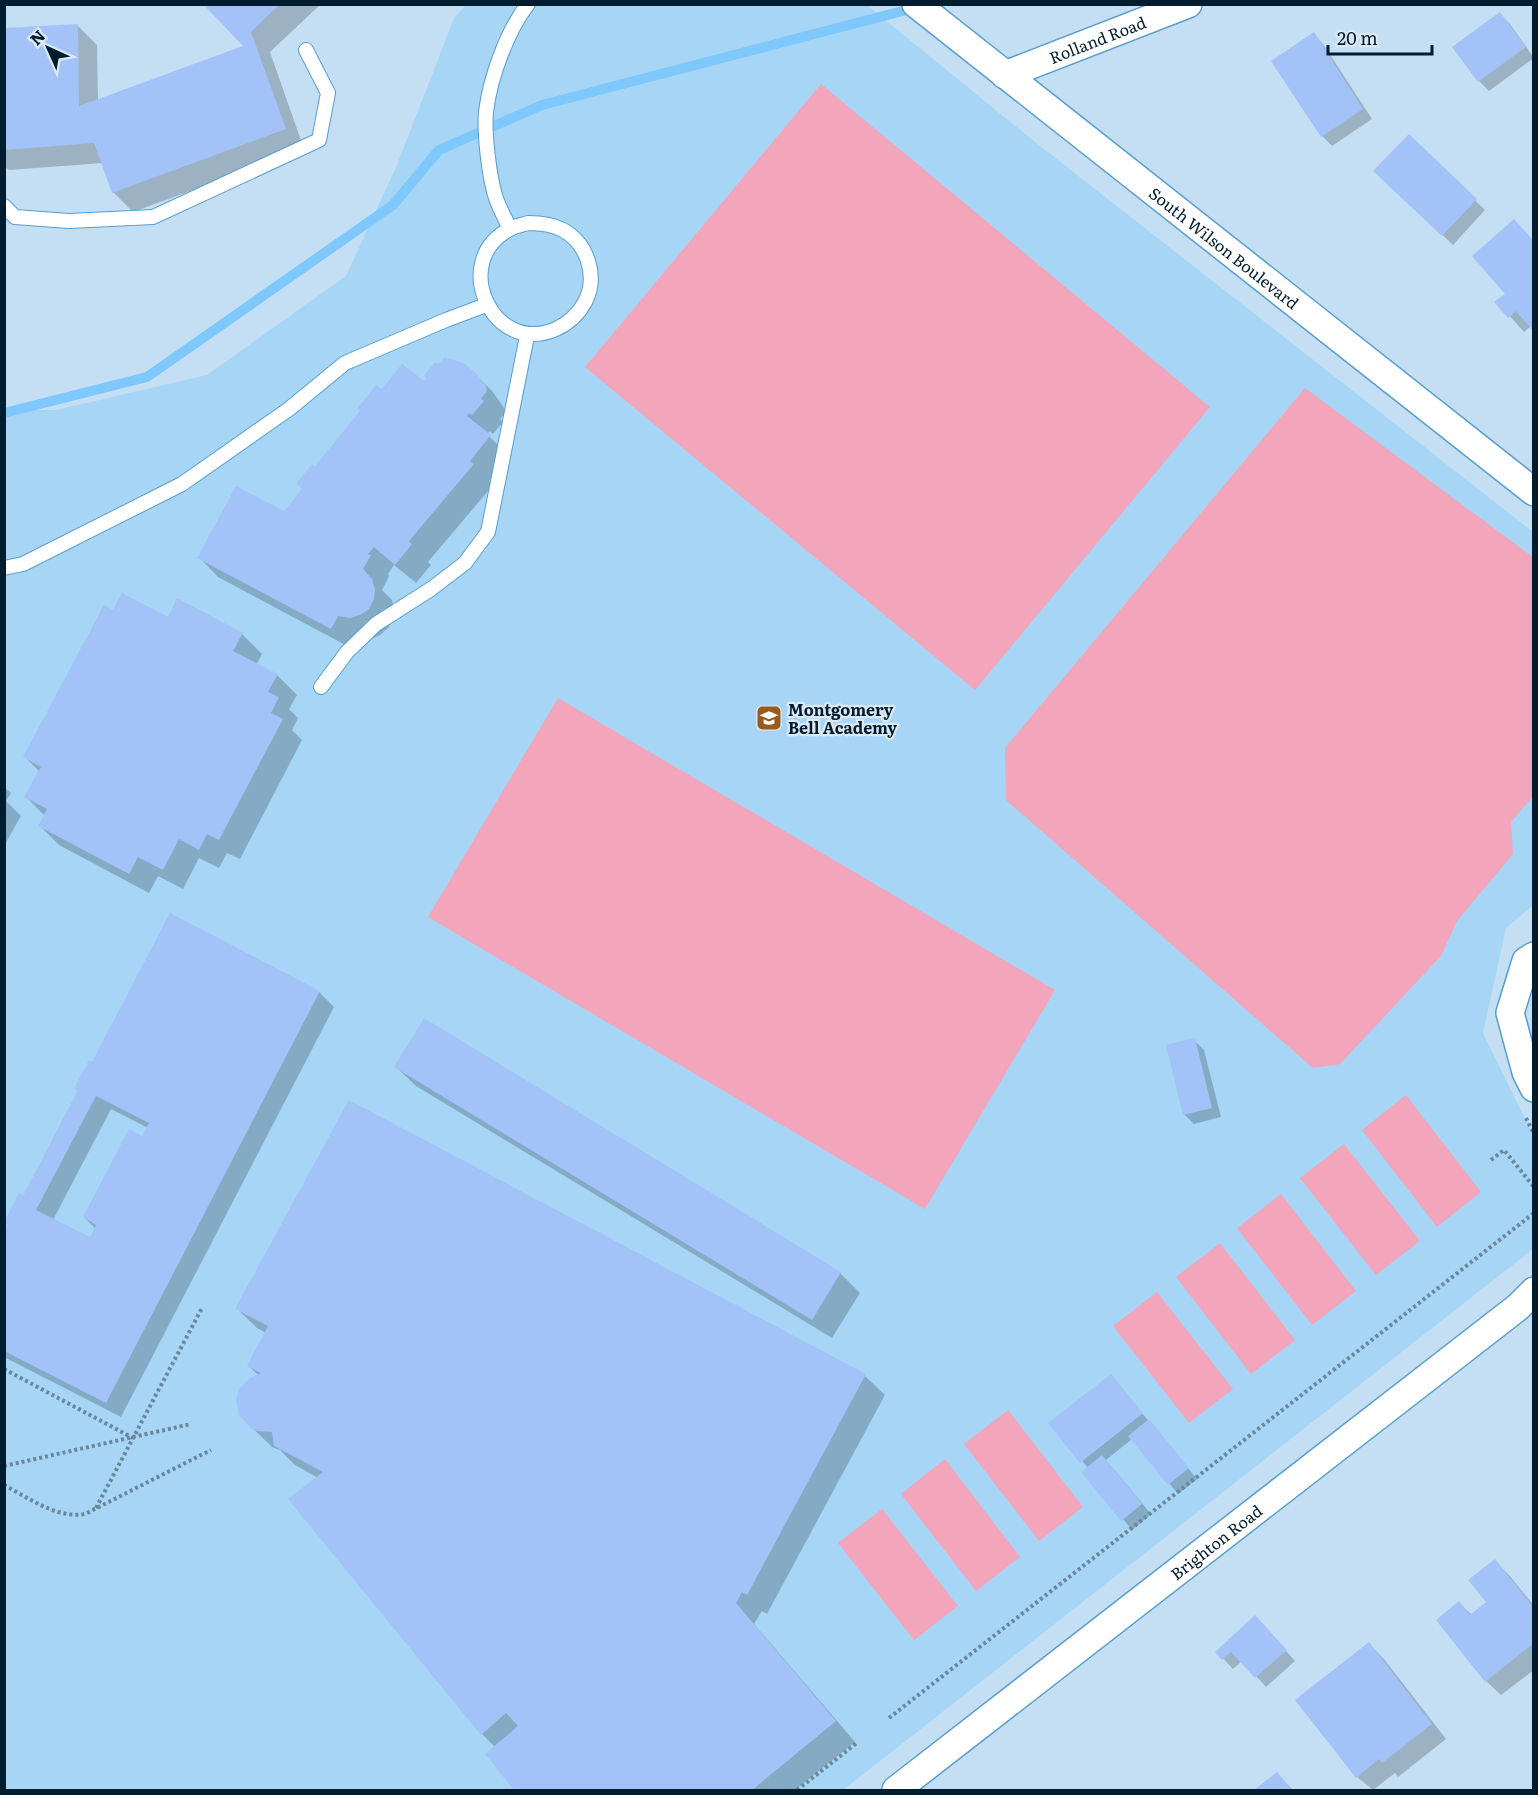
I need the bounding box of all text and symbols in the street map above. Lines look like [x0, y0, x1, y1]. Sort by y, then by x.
street label: Rolland Road [1045, 10, 1149, 69]
north arrow [18, 18, 78, 78]
scale bar [1328, 18, 1432, 56]
text: N [23, 23, 50, 50]
text: 20 m [1337, 24, 1378, 51]
street label: South Wilson Boulevard [1144, 181, 1305, 314]
place label: Montgomery Bell Academy [788, 697, 897, 739]
school or university icon: Montgomery Bell Academy [754, 703, 784, 733]
street label: Brighton Road [1165, 1498, 1267, 1585]

